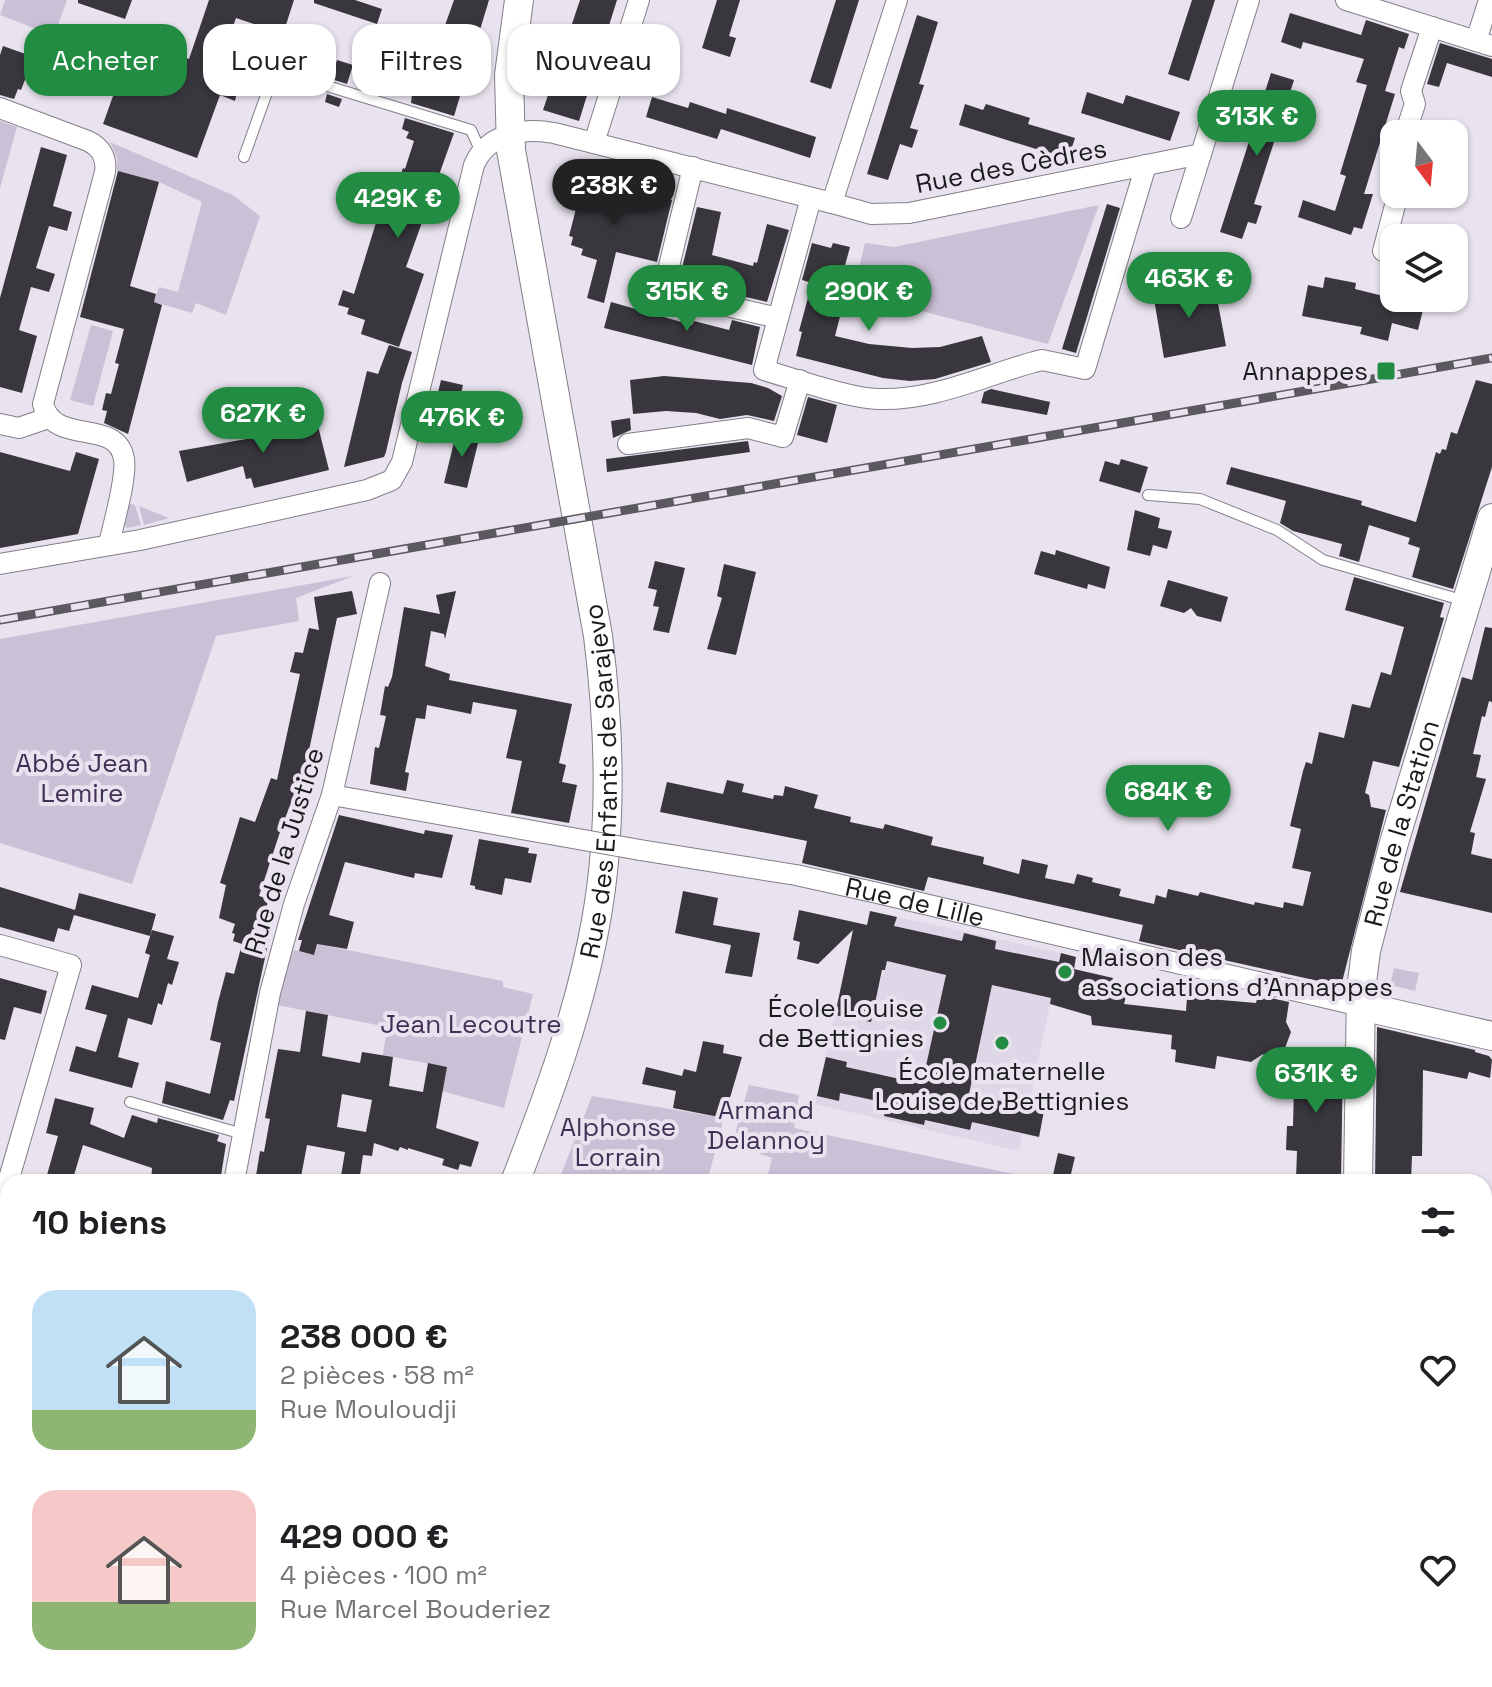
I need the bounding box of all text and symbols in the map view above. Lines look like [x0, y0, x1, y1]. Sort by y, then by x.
chip: Acheter [24, 24, 187, 96]
chip: Louer [203, 24, 336, 96]
chip: Filtres [352, 24, 491, 96]
chip: Nouveau [507, 24, 680, 96]
pin: 313K € [1192, 90, 1322, 158]
text: 313K € [1215, 99, 1299, 133]
north arrow [1380, 120, 1468, 208]
map controls [1380, 120, 1468, 312]
street label: Rue des Cèdres [912, 131, 1110, 201]
pin: 238K € [549, 159, 679, 227]
text: 238K € [570, 168, 658, 202]
pin: 429K € [333, 172, 463, 240]
text: 429K € [354, 181, 442, 215]
button: layers [1380, 224, 1468, 312]
pin: 463K € [1124, 252, 1254, 320]
text: 463K € [1145, 261, 1233, 295]
pin: 315K € [622, 265, 752, 333]
pin: 290K € [804, 265, 934, 333]
text: 315K € [645, 274, 729, 308]
text: 290K € [825, 274, 913, 308]
place label: Annappes [1242, 354, 1368, 388]
marker: Annappes [1375, 360, 1397, 382]
pin: 627K € [198, 387, 328, 455]
pin: 476K € [397, 391, 527, 459]
text: 627K € [220, 396, 306, 430]
text: 476K € [419, 400, 505, 434]
street label: Rue des Enfants de Sarajevo [572, 601, 625, 962]
street label: Rue de la Station [1356, 716, 1447, 930]
street label: Rue de la Justice [236, 743, 332, 959]
park label: Abbé Jean Lemire [16, 746, 148, 810]
pin: 684K € [1103, 765, 1233, 833]
text: 684K € [1124, 774, 1212, 808]
street label: Rue de Lille [842, 869, 988, 935]
place label: Maison des associations d'Annappes [1081, 940, 1393, 1004]
marker: Maison des associations d'Annappes [1056, 963, 1074, 981]
place label: École Louise de Bettignies [758, 991, 924, 1055]
park label: Jean Lecoutre [380, 1007, 562, 1041]
marker: École Louise de Bettignies [931, 1014, 949, 1032]
marker: École maternelle Louise de Bettignies [993, 1034, 1011, 1052]
pin: 631K € [1251, 1047, 1381, 1115]
place label: École maternelle Louise de Bettignies [875, 1054, 1129, 1118]
text: 631K € [1274, 1056, 1358, 1090]
park label: Armand Delannoy [707, 1093, 825, 1157]
park label: Alphonse Lorrain [560, 1110, 676, 1174]
icon: filters [1416, 1200, 1460, 1244]
text: 10 biens [32, 1201, 167, 1244]
text: 238 000 € [280, 1315, 448, 1358]
icon: home [96, 1322, 192, 1418]
icon: heart [1416, 1348, 1460, 1392]
text: 2 pièces · 58 m² [280, 1358, 474, 1392]
text: Rue Mouloudji [280, 1392, 457, 1426]
text: 429 000 € [280, 1515, 449, 1558]
icon: home [96, 1522, 192, 1618]
icon: heart [1416, 1548, 1460, 1592]
text: 4 pièces · 100 m² [280, 1558, 487, 1592]
text: Rue Marcel Bouderiez [280, 1592, 551, 1626]

